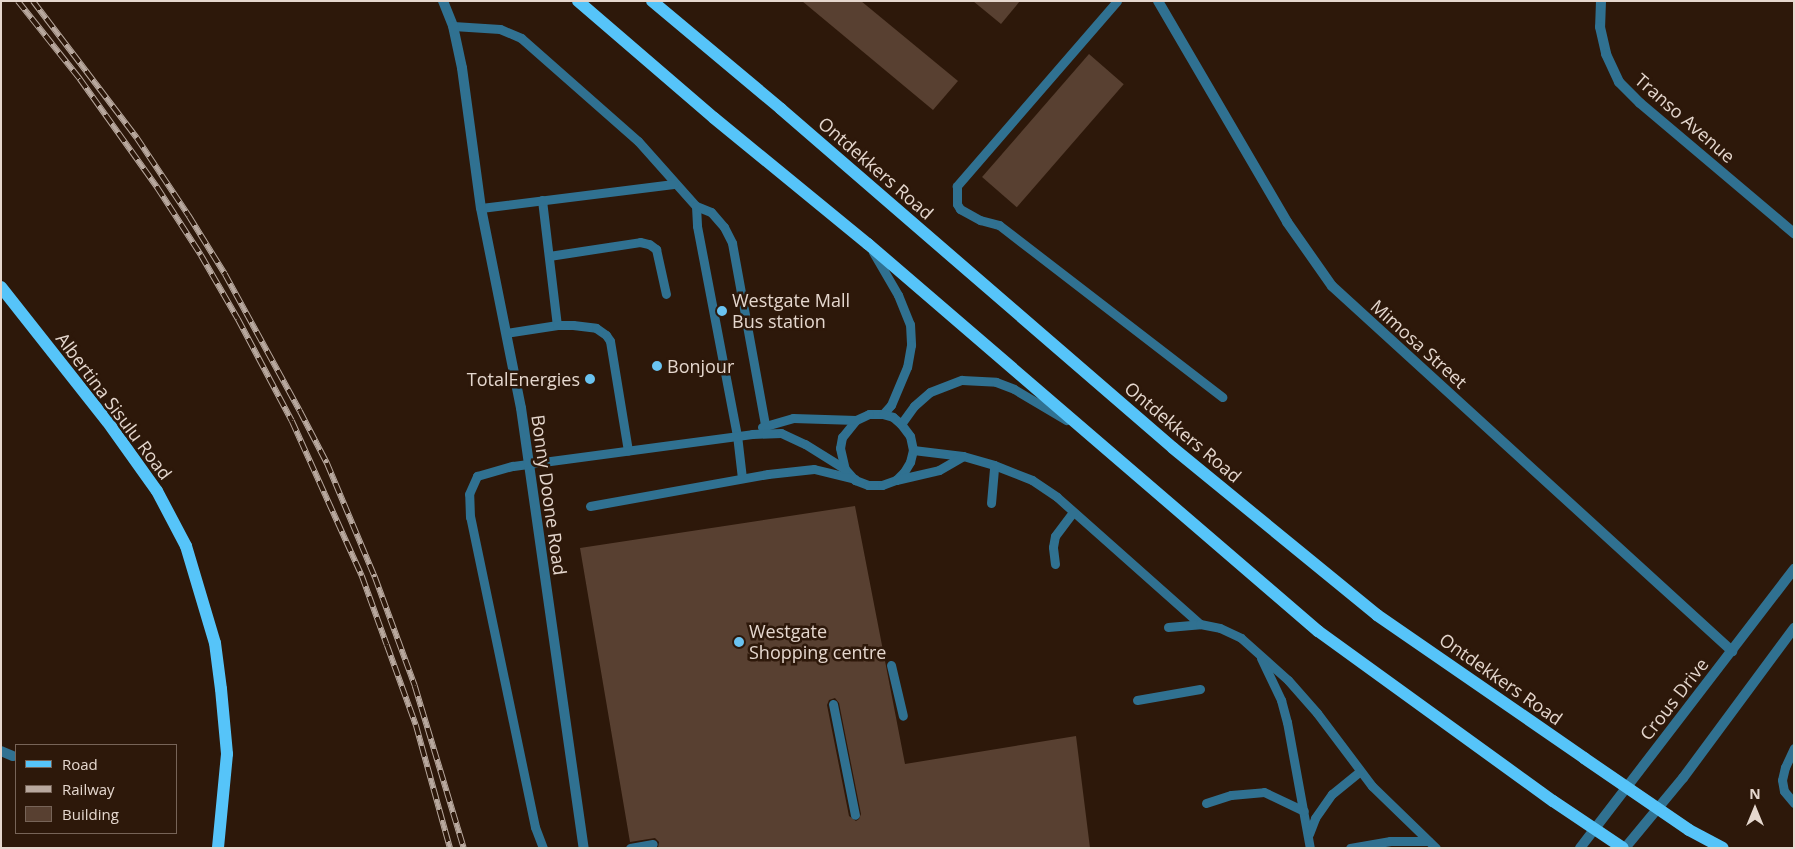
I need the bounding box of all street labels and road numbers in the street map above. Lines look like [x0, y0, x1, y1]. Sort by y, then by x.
street label: Transo Avenue [1631, 69, 1739, 167]
street label: Ontdekkers Road [814, 112, 938, 224]
street label: Mimosa Street [1367, 295, 1471, 393]
street label: Albertina Sisulu Road [52, 328, 176, 484]
street label: Ontdekkers Road [1120, 377, 1246, 487]
street label: Bonny Doone Road [527, 413, 571, 577]
street label: Ontdekkers Road [1435, 629, 1567, 729]
street label: Crous Drive [1635, 654, 1713, 744]

